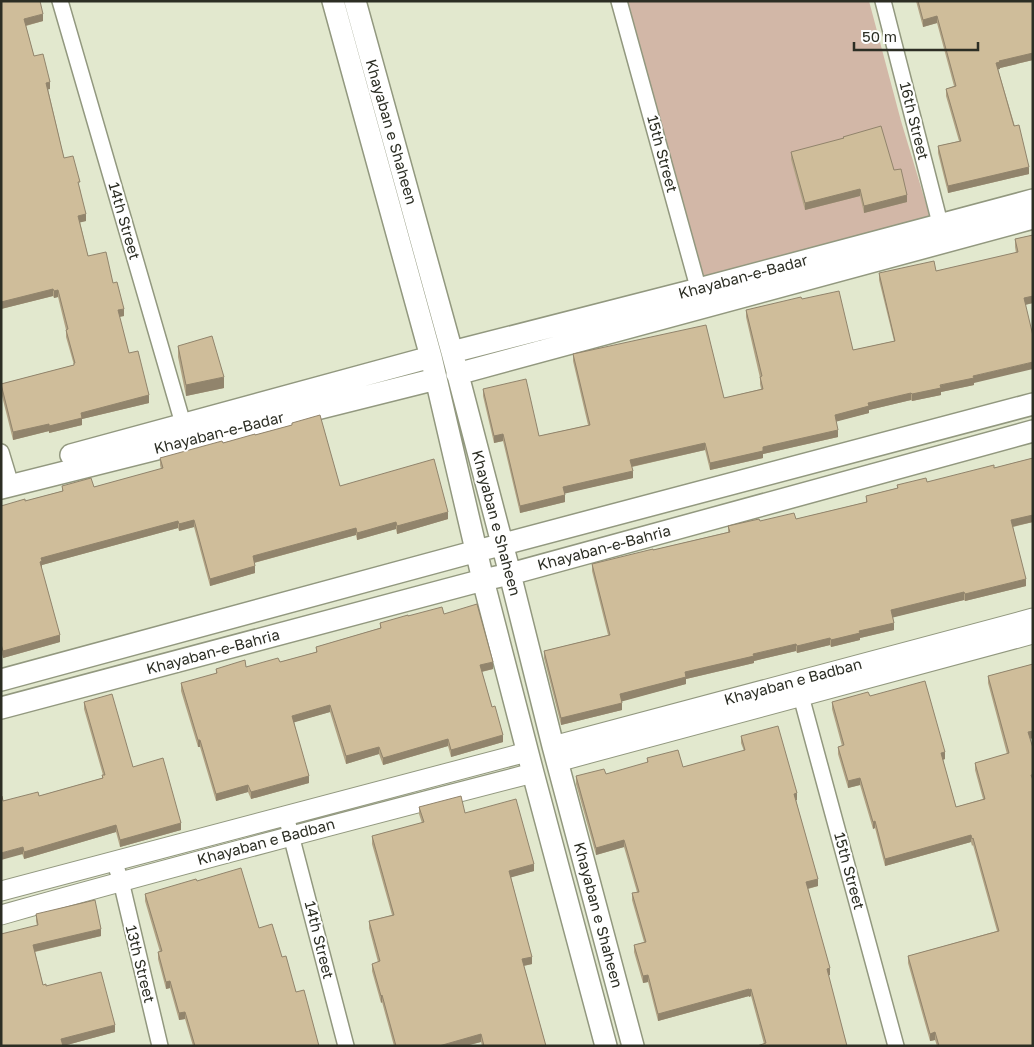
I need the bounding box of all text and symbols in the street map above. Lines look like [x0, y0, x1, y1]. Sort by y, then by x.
scale bar [854, 20, 978, 52]
text: 50 m [862, 27, 897, 45]
street label: Khayaban e Shaheen [363, 57, 421, 207]
street label: 16th Street [897, 80, 933, 162]
street label: 15th Street [644, 113, 682, 194]
street label: 14th Street [105, 180, 145, 262]
street label: Khayaban-e-Badar [676, 250, 810, 302]
street label: Khayaban-e-Badar [152, 407, 286, 457]
street label: Khayaban e Shaheen [469, 448, 525, 598]
street label: Khayaban-e-Bahria [535, 521, 672, 573]
street label: Khayaban-e-Bahria [144, 625, 281, 677]
street label: Khayaban e Badban [722, 654, 864, 708]
street label: Khayaban e Badban [195, 814, 337, 868]
street label: 15th Street [831, 830, 869, 911]
street label: Khayaban e Shaheen [571, 840, 627, 990]
street label: 14th Street [302, 899, 338, 981]
street label: 13th Street [123, 923, 159, 1004]

